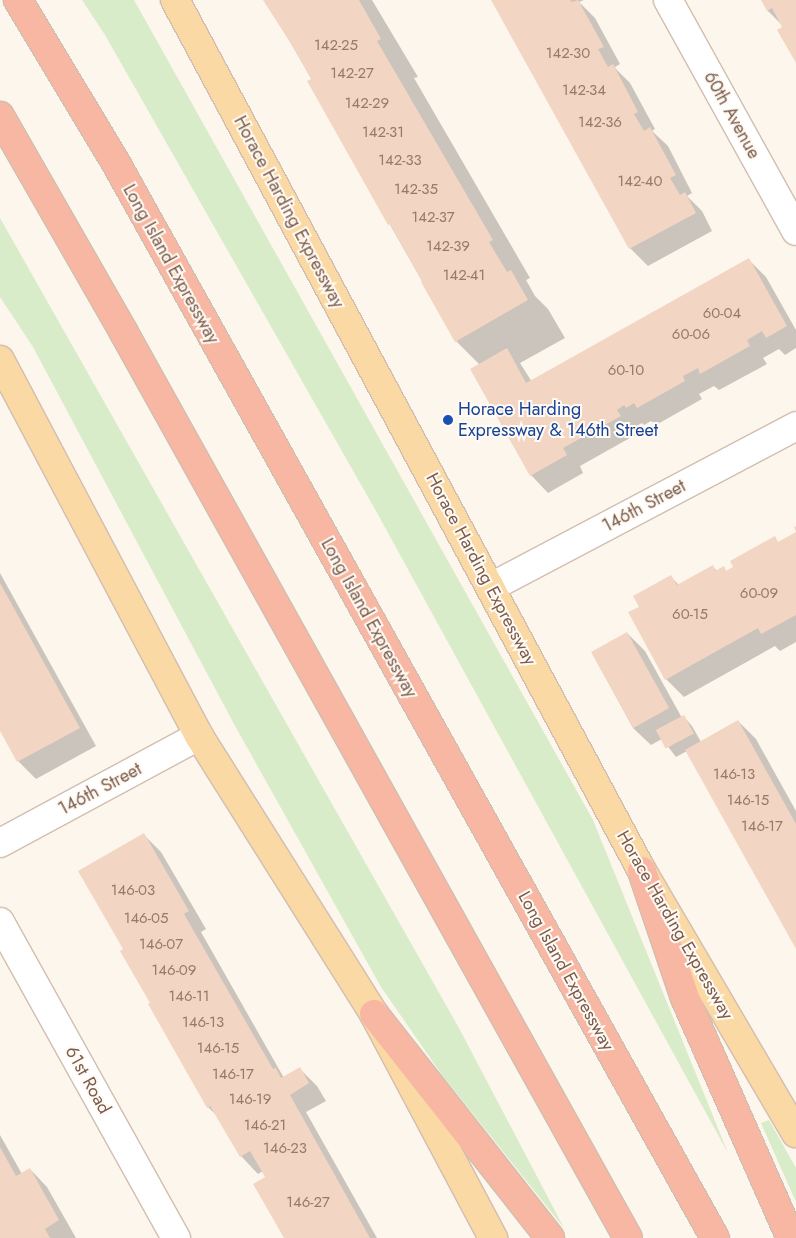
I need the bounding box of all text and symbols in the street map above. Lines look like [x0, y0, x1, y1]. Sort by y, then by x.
house number: 142-25 [314, 37, 358, 55]
house number: 142-30 [546, 45, 590, 63]
house number: 142-27 [330, 65, 374, 83]
street label: 60th Avenue [699, 68, 765, 162]
house number: 142-34 [562, 82, 606, 100]
house number: 142-29 [345, 95, 389, 113]
street label: Horace Harding Expressway [229, 112, 349, 312]
house number: 142-36 [578, 114, 622, 132]
house number: 142-31 [362, 124, 404, 142]
house number: 142-33 [378, 152, 422, 170]
house number: 142-40 [618, 173, 662, 191]
street label: Long Island Expressway [118, 181, 224, 347]
house number: 142-35 [394, 181, 438, 199]
house number: 142-37 [411, 209, 455, 227]
house number: 142-39 [426, 238, 470, 256]
house number: 142-41 [443, 267, 485, 285]
house number: 60-04 [703, 305, 741, 323]
house number: 60-06 [672, 326, 710, 344]
house number: 60-10 [608, 362, 644, 380]
place label: Horace Harding Expressway & 146th Street [458, 399, 658, 442]
marker: Horace Harding Expressway & 146th Street [442, 414, 454, 426]
street label: Horace Harding Expressway [421, 469, 541, 669]
street label: 146th Street [599, 475, 689, 537]
street label: Long Island Expressway [316, 535, 422, 701]
house number: 60-09 [740, 585, 778, 603]
house number: 60-15 [672, 606, 708, 624]
street label: 146th Street [55, 758, 145, 820]
house number: 146-13 [713, 766, 755, 784]
house number: 146-15 [727, 792, 769, 810]
house number: 146-17 [741, 818, 783, 836]
street label: Horace Harding Expressway [612, 827, 738, 1023]
house number: 146-03 [111, 882, 155, 900]
street label: Long Island Expressway [513, 888, 619, 1054]
house number: 146-05 [124, 910, 168, 928]
house number: 146-07 [139, 936, 183, 954]
house number: 146-09 [152, 962, 196, 980]
house number: 146-11 [169, 988, 209, 1006]
house number: 146-13 [182, 1014, 224, 1032]
house number: 146-15 [197, 1040, 239, 1058]
street label: 61st Road [61, 1042, 115, 1118]
house number: 146-17 [212, 1066, 254, 1084]
house number: 146-19 [229, 1091, 271, 1109]
house number: 146-21 [244, 1117, 286, 1135]
house number: 146-23 [263, 1140, 307, 1158]
house number: 146-27 [286, 1194, 330, 1212]

